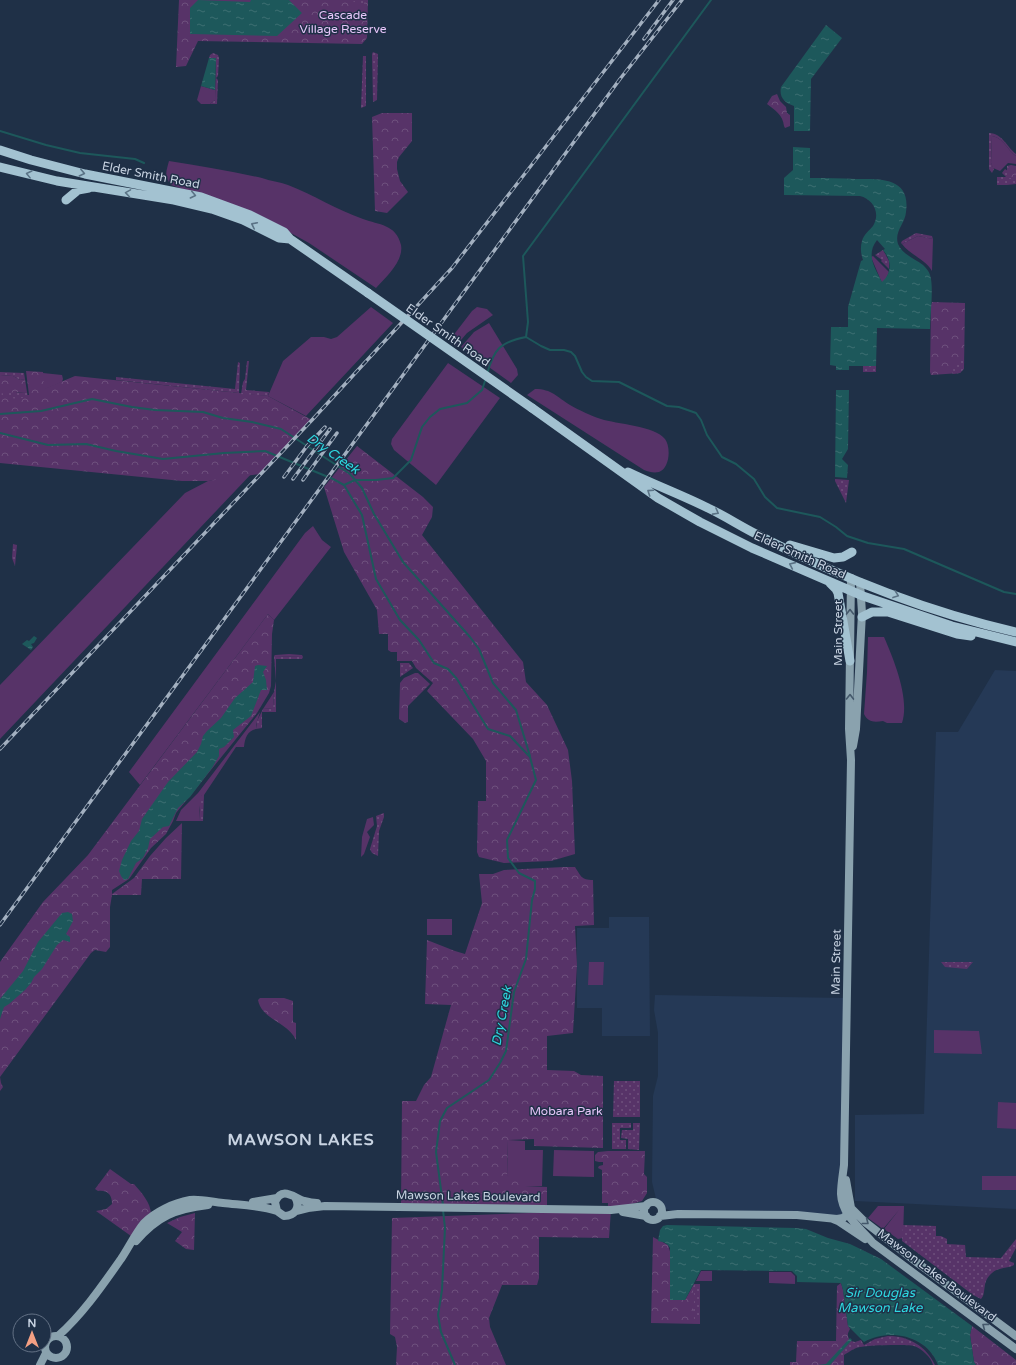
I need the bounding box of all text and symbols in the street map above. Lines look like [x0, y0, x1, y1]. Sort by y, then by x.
park label: Cascade Village Reserve [300, 8, 387, 36]
street label: Elder Smith Road [101, 159, 201, 191]
one-way arrow [79, 169, 85, 177]
one-way arrow [25, 170, 32, 179]
one-way arrow [125, 189, 132, 198]
one-way arrow [190, 191, 196, 199]
one-way arrow [250, 222, 258, 230]
street label: Elder Smith Road [403, 301, 493, 369]
water label: Dry Creek [304, 430, 363, 478]
one-way arrow [647, 489, 654, 497]
one-way arrow [712, 508, 719, 515]
street label: Elder Smith Road [752, 528, 848, 582]
one-way arrow [789, 562, 796, 570]
one-way arrow [893, 590, 900, 599]
street label: Main Street [831, 600, 845, 666]
one-way arrow [846, 609, 854, 615]
one-way arrow [846, 694, 854, 700]
street label: Main Street [828, 928, 844, 995]
water label: Dry Creek [488, 984, 516, 1047]
park label: Mobara Park [529, 1104, 603, 1118]
district label: MAWSON LAKES [227, 1130, 375, 1150]
street label: Mawson Lakes Boulevard [396, 1188, 540, 1204]
one-way arrow [861, 1218, 868, 1225]
street label: Mawson Lakes Boulevard [875, 1226, 999, 1324]
water label: Sir Douglas Mawson Lake [838, 1285, 923, 1316]
north arrow [12, 1313, 52, 1353]
text: N [28, 1317, 36, 1330]
one-way arrow [982, 1324, 989, 1331]

